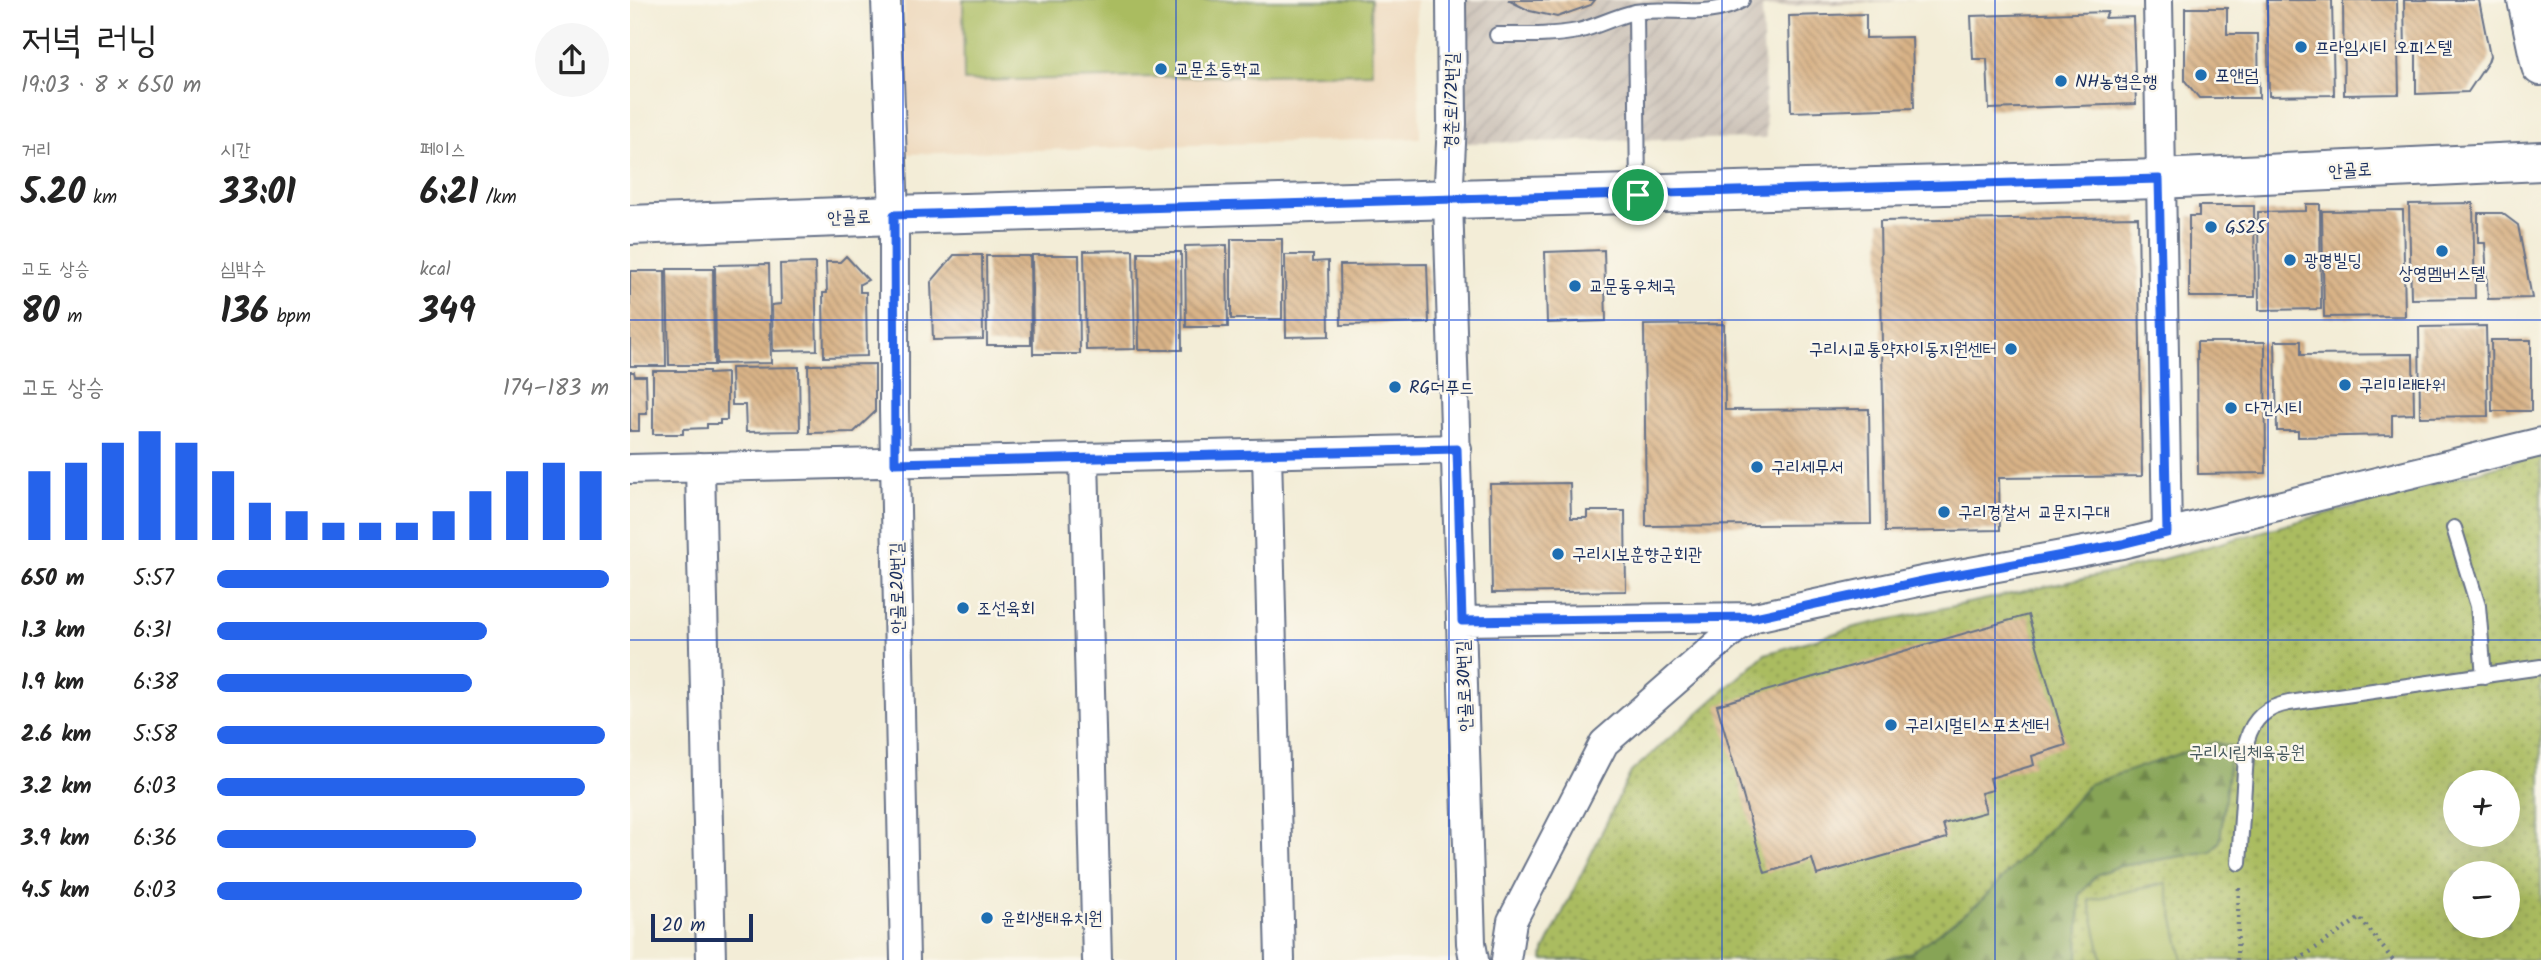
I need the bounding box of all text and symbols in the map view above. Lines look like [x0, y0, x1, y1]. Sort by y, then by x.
text: 저녁 러닝 [21, 12, 158, 72]
button: share [535, 23, 609, 97]
place label: 프라임시티 오피스텔 [2315, 34, 2453, 63]
marker: 프라임시티 오피스텔 [2293, 39, 2309, 55]
street label: 경춘로172번길 [1437, 52, 1468, 150]
place label: 교문초등학교 [1175, 56, 1262, 85]
marker: 교문초등학교 [1153, 61, 1169, 77]
place label: 포앤덤 [2215, 62, 2258, 91]
marker: 포앤덤 [2193, 67, 2209, 83]
text: 19:03 · 8 × 650 m [21, 68, 201, 104]
place label: NH농협은행 [2075, 68, 2157, 97]
marker: NH농협은행 [2053, 73, 2069, 89]
text: 거리 [21, 136, 52, 166]
text: 시간 [220, 136, 251, 166]
text: 페이스 [420, 136, 466, 166]
street label: 안골로 [2328, 156, 2373, 187]
pin [1608, 165, 1668, 225]
text: 5.20 [21, 166, 85, 222]
text: 33:01 [220, 166, 296, 222]
text: 6:21 [420, 166, 478, 222]
icon: arrive [1619, 176, 1657, 214]
text: km [85, 183, 117, 213]
text: /km [478, 183, 517, 213]
street label: 안골로 [827, 203, 871, 234]
place label: GS25 [2225, 214, 2267, 243]
marker: GS25 [2203, 219, 2219, 235]
marker: 상영멤버스텔 [2434, 243, 2450, 259]
place label: 광명빌딩 [2304, 247, 2362, 276]
marker: 광명빌딩 [2282, 252, 2298, 268]
text: 고도 상승 [21, 255, 90, 285]
text: 심박수 [220, 255, 266, 285]
text: kcal [420, 255, 451, 285]
place label: 상영멤버스텔 [2399, 260, 2485, 289]
place label: 교문동우체국 [1589, 273, 1676, 302]
marker: 교문동우체국 [1567, 278, 1583, 294]
text: 80 [21, 285, 60, 341]
text: 136 [220, 285, 269, 341]
text: 349 [420, 285, 476, 341]
text: m [60, 302, 82, 332]
text: bpm [269, 302, 311, 332]
place label: 구리시교통약자이동지원센터 [1809, 336, 1997, 365]
marker: 구리시교통약자이동지원센터 [2003, 341, 2019, 357]
text: 고도 상승 [21, 371, 104, 407]
text: 174–183 m [503, 371, 609, 407]
place label: 구리미래타워 [2359, 372, 2446, 401]
place label: RG더푸드 [1409, 374, 1474, 403]
marker: 구리미래타워 [2337, 377, 2353, 393]
marker: RG더푸드 [1387, 379, 1403, 395]
place label: 다건시티 [2245, 395, 2303, 424]
marker: 다건시티 [2223, 400, 2239, 416]
place label: 구리세무서 [1771, 454, 1843, 483]
marker: 구리세무서 [1749, 459, 1765, 475]
place label: 구리경찰서 교문지구대 [1958, 499, 2110, 528]
marker: 구리경찰서 교문지구대 [1936, 504, 1952, 520]
street label: 안골로20번길 [883, 541, 914, 634]
place label: 구리시보훈향군회관 [1572, 541, 1702, 570]
marker: 구리시보훈향군회관 [1550, 546, 1566, 562]
text: 650 m [21, 561, 85, 597]
text: 5:57 [133, 561, 174, 597]
place label: 조선육회 [977, 595, 1035, 624]
marker: 조선육회 [955, 600, 971, 616]
text: 1.3 km [21, 613, 85, 649]
text: 6:31 [133, 613, 172, 649]
street label: 안골로30번길 [1449, 639, 1482, 732]
text: 1.9 km [21, 665, 84, 701]
text: 6:38 [133, 665, 178, 701]
place label: 구리시멀티스포츠센터 [1905, 712, 2050, 741]
text: 2.6 km [21, 717, 91, 753]
text: 5:58 [133, 717, 177, 753]
marker: 구리시멀티스포츠센터 [1883, 717, 1899, 733]
park label: 구리시립체육공원 [2189, 739, 2305, 768]
text: 3.2 km [21, 769, 91, 805]
text: 6:03 [133, 769, 176, 805]
map controls [2443, 770, 2520, 938]
button: + [2443, 770, 2520, 847]
text: 3.9 km [21, 821, 90, 857]
text: 6:36 [133, 821, 177, 857]
button: − [2443, 861, 2520, 938]
text: 4.5 km [21, 873, 90, 909]
text: 6:03 [133, 873, 176, 909]
place label: 윤희생태유치원 [1001, 905, 1102, 934]
marker: 윤희생태유치원 [979, 910, 995, 926]
scale bar [651, 911, 752, 943]
text: 20 m [662, 911, 705, 941]

